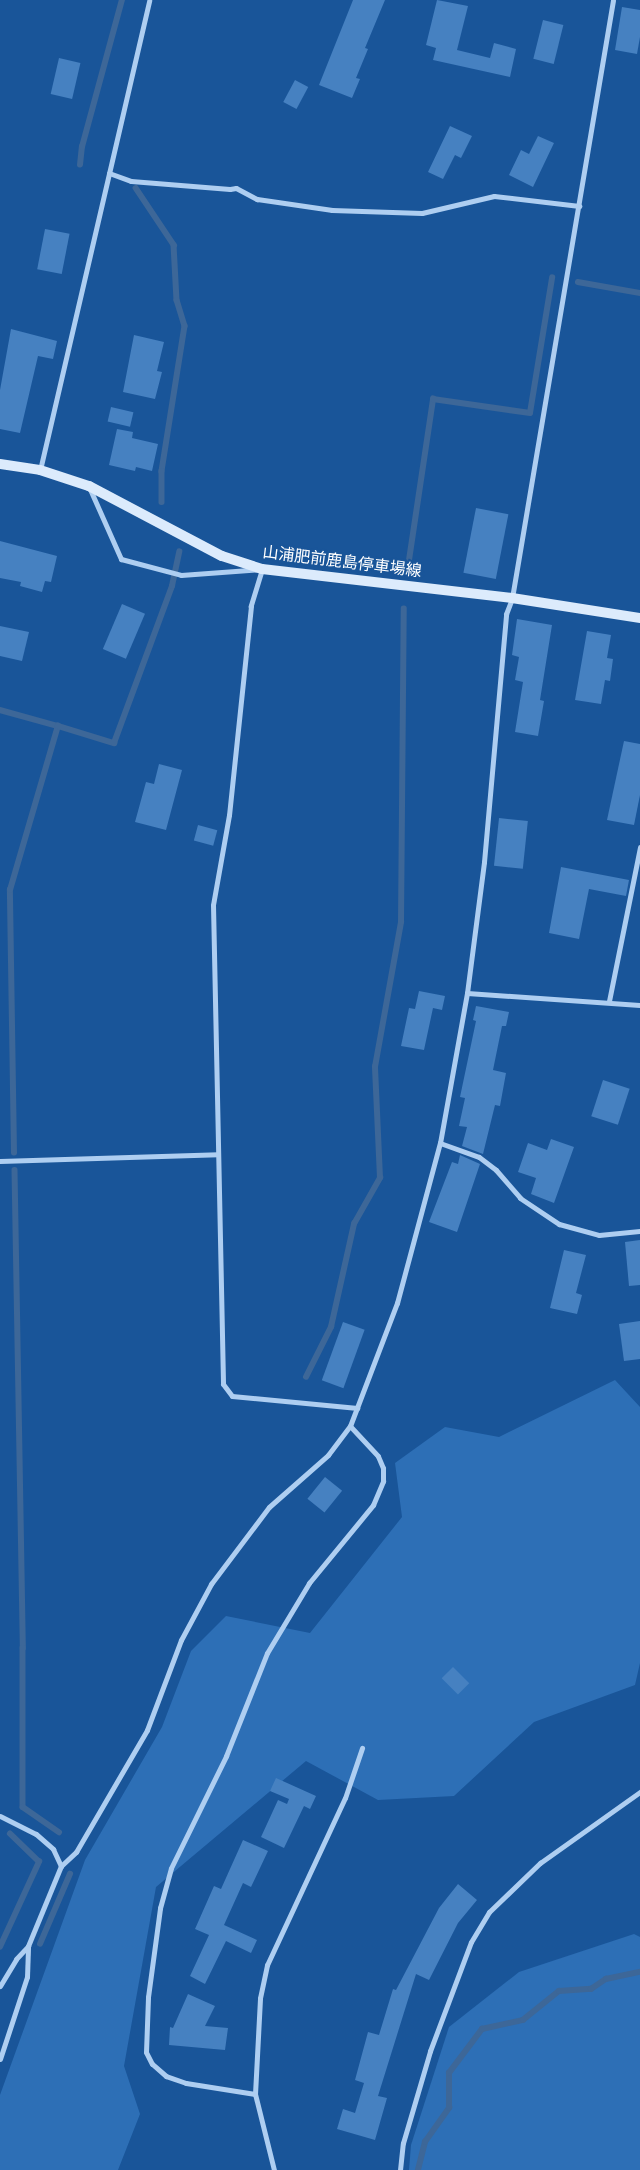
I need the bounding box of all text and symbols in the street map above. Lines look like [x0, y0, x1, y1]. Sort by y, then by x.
street label: 山浦肥前鹿島停車場線 [261, 543, 423, 581]

